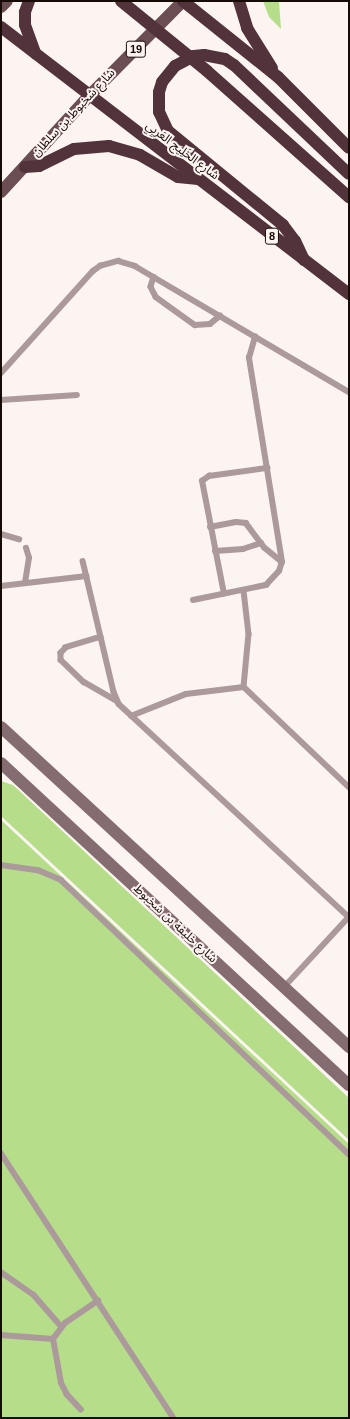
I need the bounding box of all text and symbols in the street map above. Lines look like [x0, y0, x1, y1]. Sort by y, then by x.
road number: 19 [125, 40, 147, 58]
street label: شارع شخبوط بن سلطان [30, 66, 118, 160]
street label: شارع الخَلِيج العَربِي [142, 119, 222, 183]
road number: 8 [264, 227, 280, 245]
street label: شارع خليفة بن شخبوط [130, 882, 220, 966]

